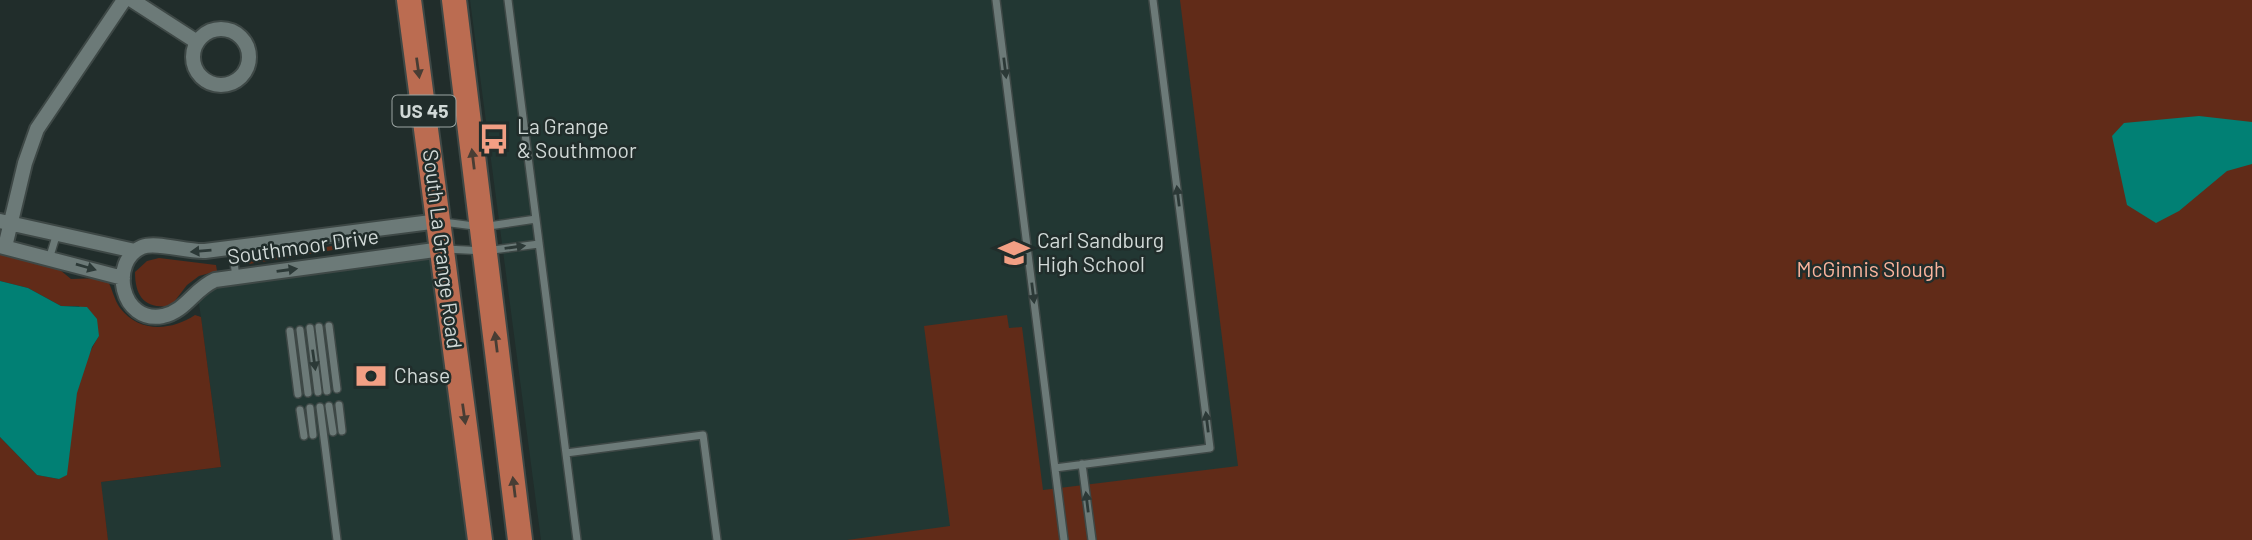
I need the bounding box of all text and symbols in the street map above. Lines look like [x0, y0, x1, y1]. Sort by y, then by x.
one-way arrow [413, 57, 424, 79]
one-way arrow [999, 57, 1010, 79]
road number: US 45 [392, 96, 456, 127]
place label: La Grange & Southmoor [517, 113, 637, 162]
bus stop icon: La Grange & Southmoor [477, 122, 511, 156]
street label: South La Grange Road [419, 148, 468, 350]
one-way arrow [468, 148, 479, 170]
one-way arrow [1172, 185, 1183, 207]
street label: Southmoor Drive [225, 223, 380, 269]
place label: Carl Sandburg High School [1037, 227, 1164, 276]
school or university icon: Carl Sandburg High School [997, 236, 1031, 270]
one-way arrow [504, 241, 526, 252]
one-way arrow [190, 246, 212, 257]
park label: McGinnis Slough [1797, 256, 1945, 281]
one-way arrow [76, 262, 97, 272]
one-way arrow [277, 265, 299, 276]
one-way arrow [1027, 283, 1038, 305]
one-way arrow [490, 331, 501, 353]
one-way arrow [309, 349, 320, 371]
bank icon: Chase [354, 359, 388, 393]
place label: Chase [394, 362, 450, 387]
one-way arrow [458, 403, 469, 425]
one-way arrow [1201, 411, 1212, 433]
one-way arrow [508, 476, 519, 498]
one-way arrow [1081, 491, 1092, 513]

